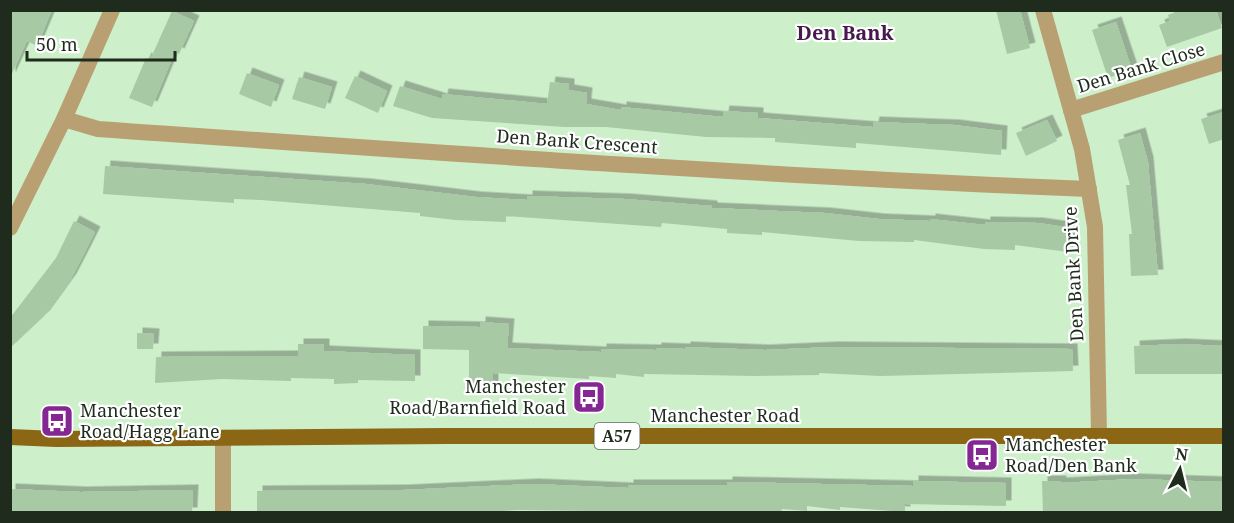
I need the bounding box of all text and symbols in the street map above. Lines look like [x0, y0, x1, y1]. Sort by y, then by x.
district label: Den Bank [797, 19, 894, 46]
scale bar [27, 24, 176, 62]
text: 50 m [36, 32, 78, 56]
street label: Den Bank Close [1074, 36, 1208, 98]
street label: Den Bank Crescent [496, 123, 658, 159]
street label: Den Bank Drive [1057, 206, 1089, 342]
place label: Manchester Road/Barnfield Road [389, 374, 567, 419]
bus stop icon: Manchester Road/Barnfield Road [571, 379, 607, 415]
place label: Manchester Road/Hagg Lane [80, 398, 220, 443]
bus stop icon: Manchester Road/Hagg Lane [39, 403, 75, 439]
street label: Manchester Road [650, 403, 800, 427]
road number: A57 [594, 423, 640, 449]
place label: Manchester Road/Den Bank [1005, 432, 1137, 477]
bus stop icon: Manchester Road/Den Bank [964, 437, 1000, 473]
north arrow [1150, 439, 1210, 499]
text: N [1174, 442, 1190, 466]

